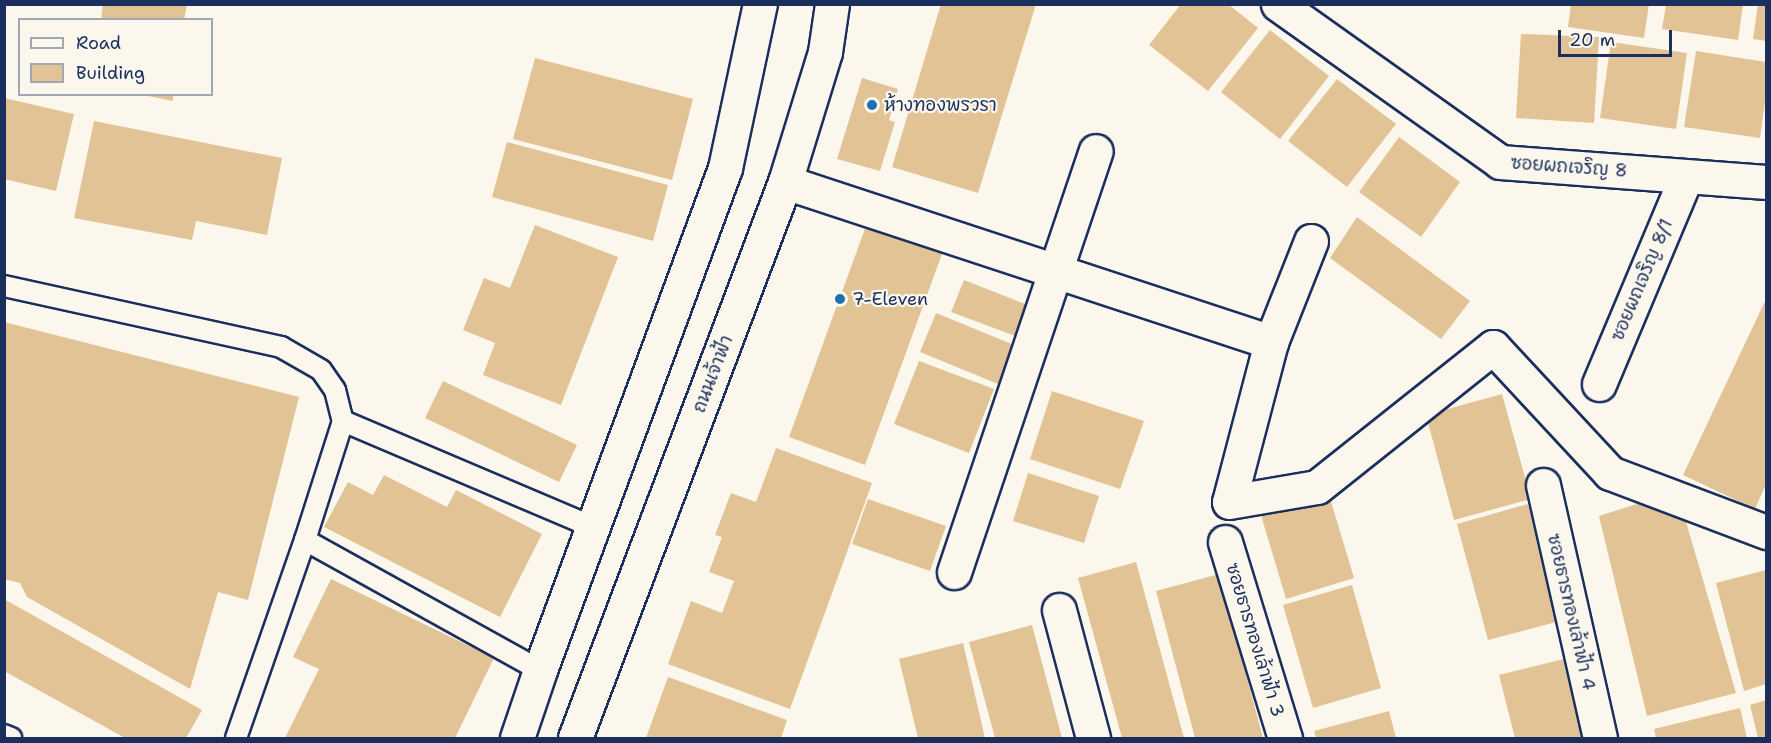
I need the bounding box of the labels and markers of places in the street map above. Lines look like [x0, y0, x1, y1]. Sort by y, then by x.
place label: ห้างทองพรวรา [884, 94, 997, 116]
marker: ห้างทองพรวรา [865, 98, 879, 112]
place label: 7-Eleven [852, 288, 928, 310]
marker: 7-Eleven [833, 292, 847, 306]

